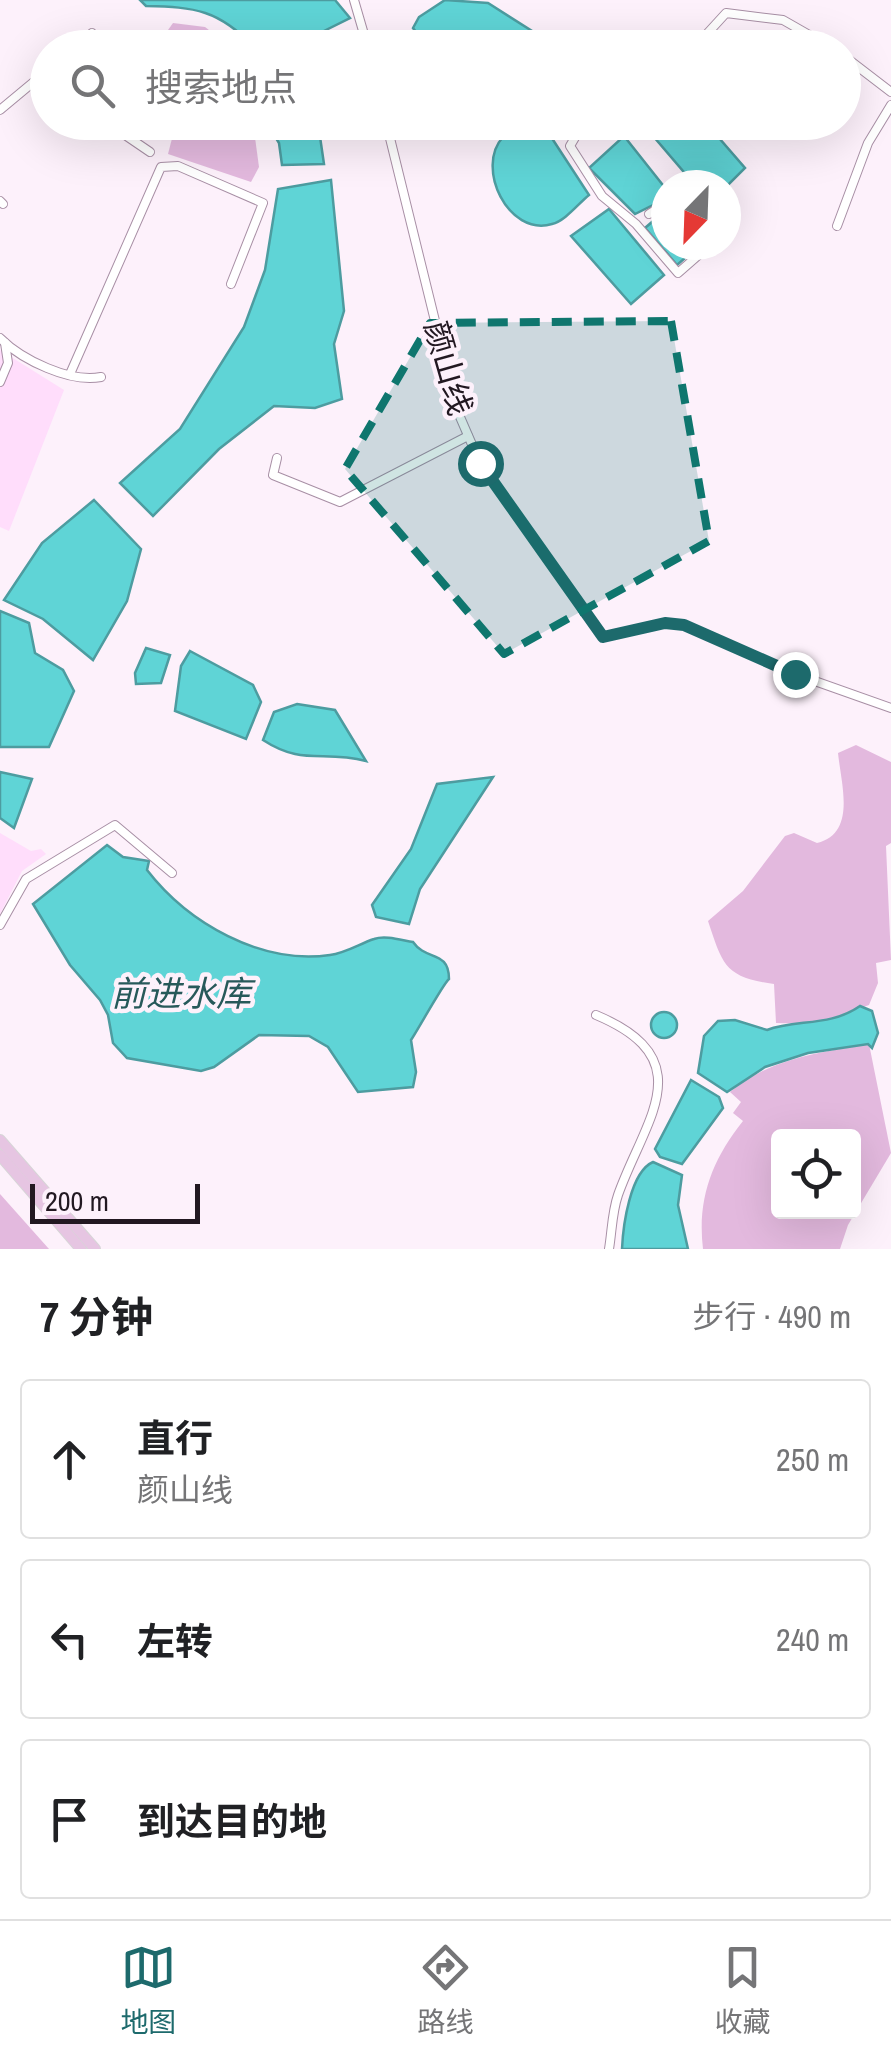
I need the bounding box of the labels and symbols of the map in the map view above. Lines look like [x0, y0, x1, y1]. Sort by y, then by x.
north arrow [651, 170, 741, 260]
street label: 颜山线 [415, 316, 482, 420]
route start [458, 441, 504, 487]
route end [773, 652, 819, 698]
water label: 前进水库 [111, 970, 256, 1017]
scale bar [30, 1179, 200, 1224]

